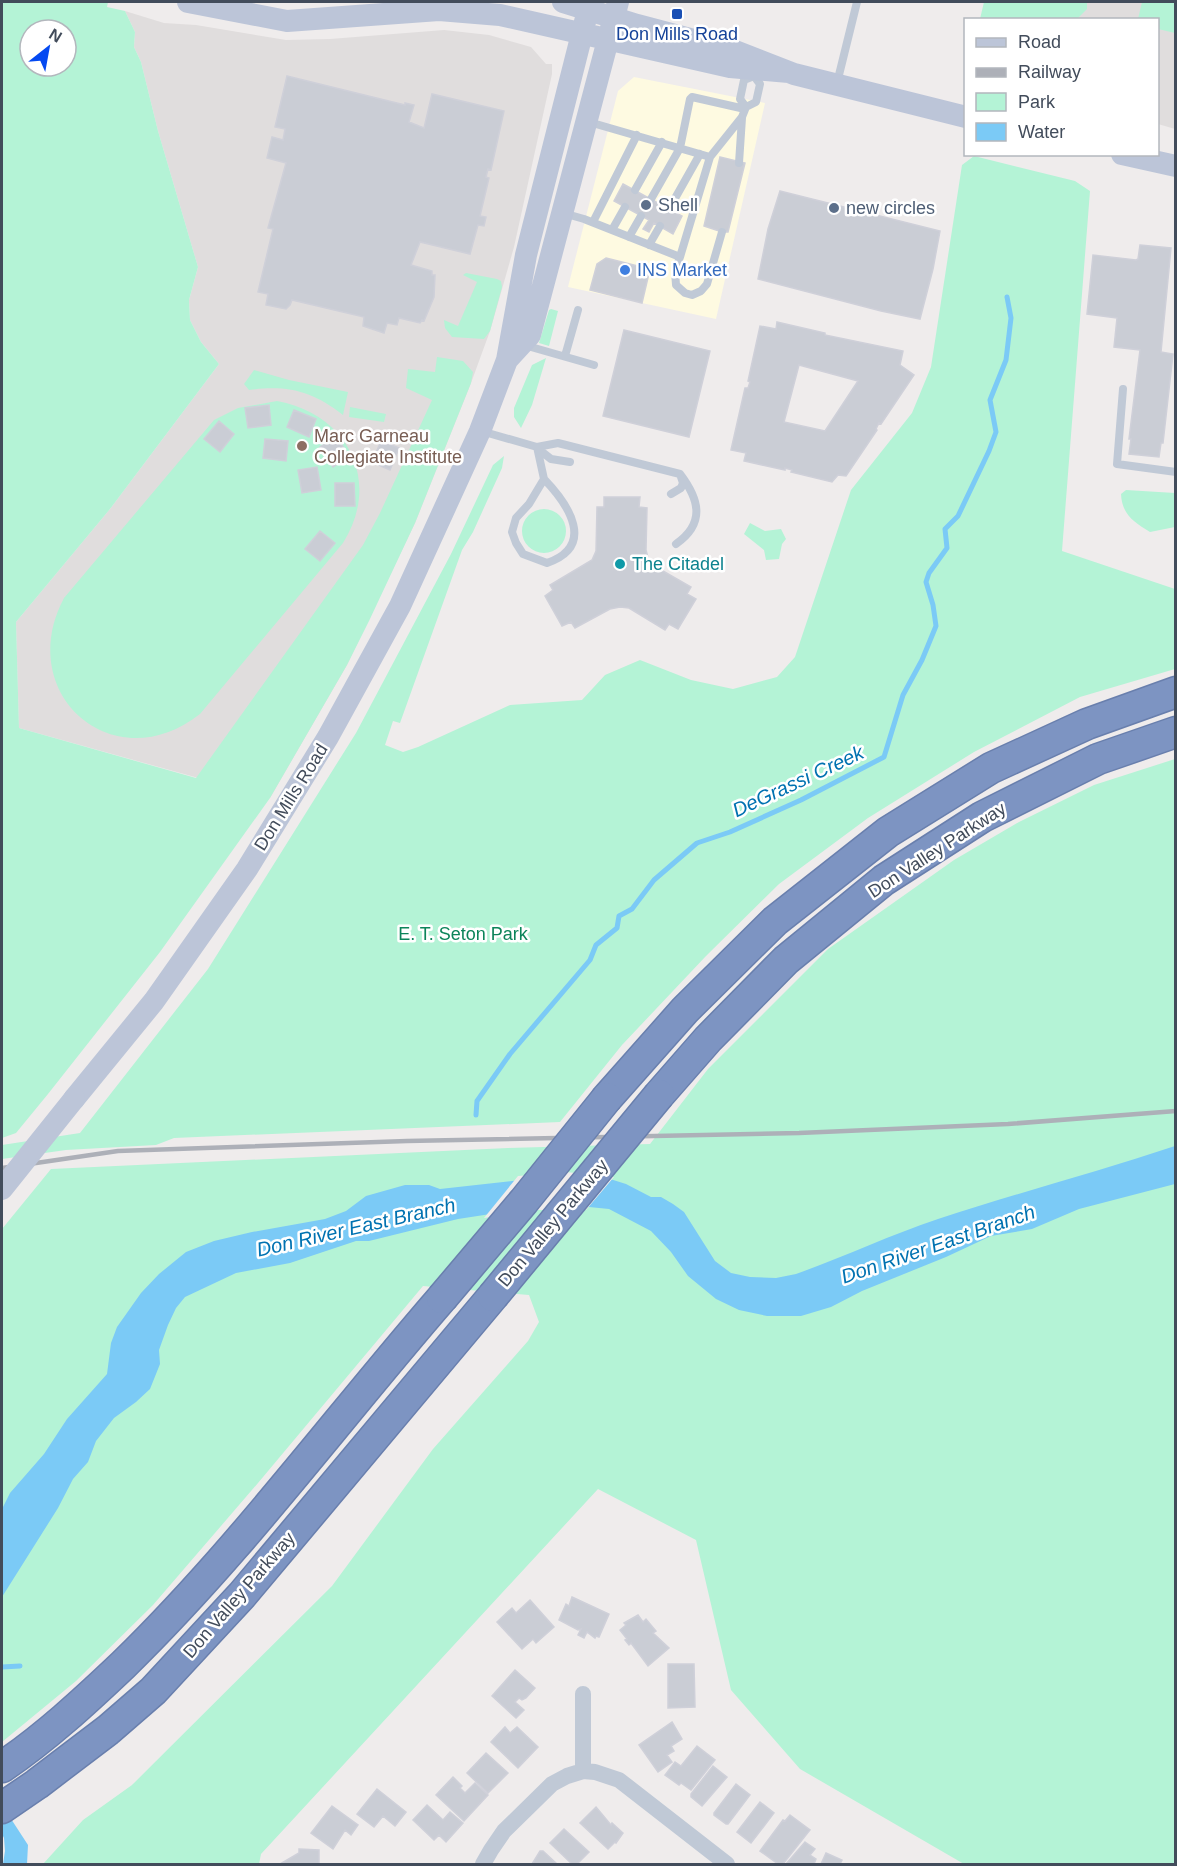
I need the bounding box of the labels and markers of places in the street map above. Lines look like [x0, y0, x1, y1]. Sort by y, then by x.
marker: Don Mills Road [670, 7, 684, 21]
place label: Don Mills Road [616, 24, 738, 44]
place label: Shell [658, 195, 698, 215]
marker: Shell [639, 198, 653, 212]
place label: new circles [846, 198, 935, 218]
marker: new circles [827, 201, 841, 215]
place label: INS Market [637, 260, 727, 280]
marker: INS Market [618, 263, 632, 277]
place label: Marc Garneau Collegiate Institute [314, 426, 462, 467]
marker: Marc Garneau Collegiate Institute [295, 439, 309, 453]
place label: The Citadel [632, 554, 724, 574]
marker: The Citadel [613, 557, 627, 571]

